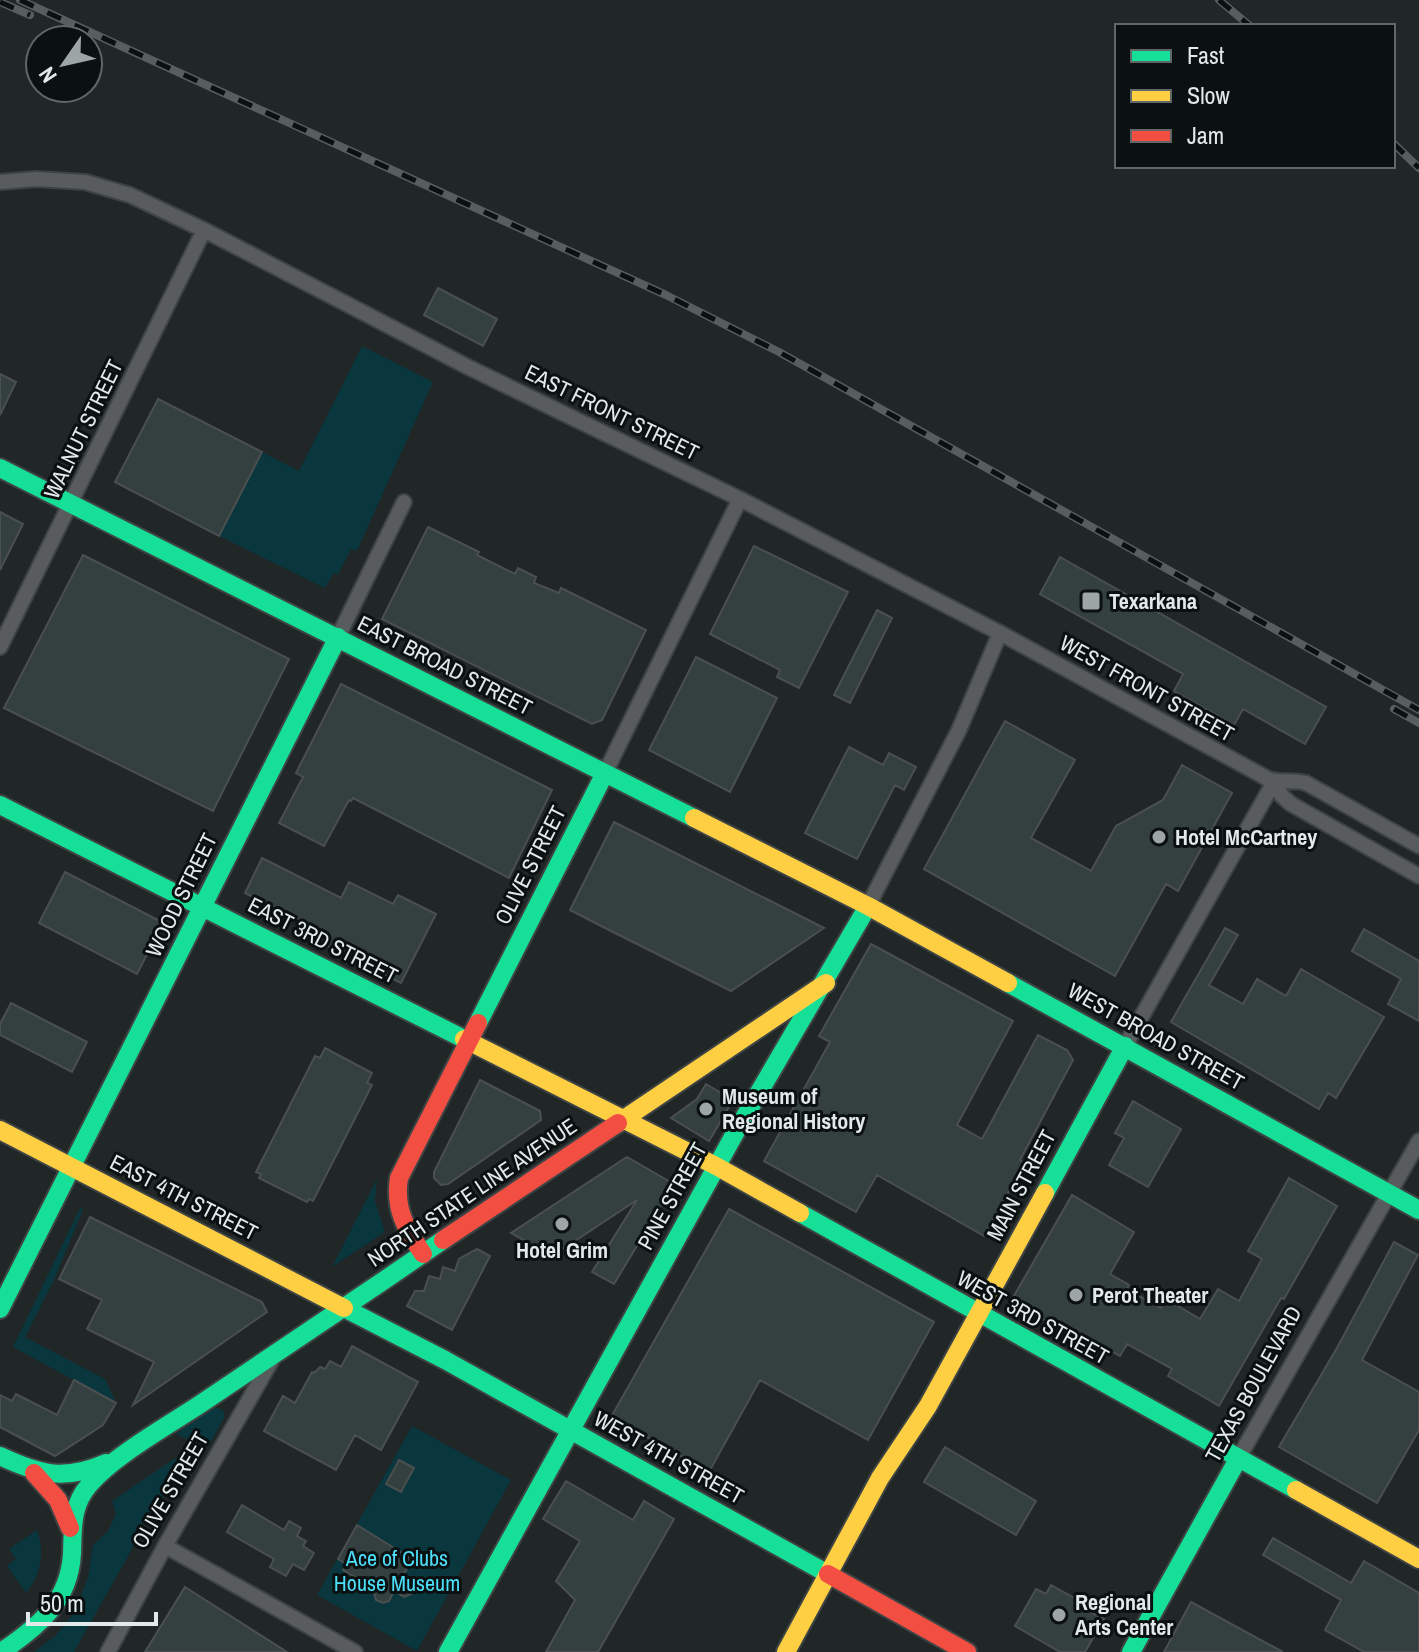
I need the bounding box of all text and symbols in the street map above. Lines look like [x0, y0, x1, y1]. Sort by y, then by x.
north arrow [24, 24, 104, 104]
legend [1115, 24, 1395, 168]
text: Fast [1187, 39, 1225, 71]
text: N [31, 61, 63, 89]
text: Slow [1187, 79, 1230, 111]
text: Jam [1187, 119, 1224, 151]
street label: WALNUT STREET [36, 354, 130, 504]
street label: EAST FRONT STREET [520, 357, 704, 467]
place label: Texarkana [1109, 586, 1197, 616]
marker: Texarkana [1080, 590, 1102, 612]
street label: EAST BROAD STREET [353, 608, 537, 722]
street label: WEST FRONT STREET [1055, 628, 1239, 748]
street label: OLIVE STREET [487, 801, 573, 929]
place label: Hotel McCartney [1175, 822, 1317, 852]
street label: WOOD STREET [138, 828, 224, 962]
marker: Hotel McCartney [1150, 828, 1168, 846]
street label: EAST 3RD STREET [243, 889, 403, 991]
street label: WEST BROAD STREET [1063, 975, 1249, 1097]
place label: Museum of Regional History [722, 1081, 865, 1136]
marker: Museum of Regional History [697, 1100, 715, 1118]
street label: NORTH STATE LINE AVENUE [361, 1111, 583, 1273]
street label: MAIN STREET [979, 1124, 1063, 1246]
street label: PINE STREET [630, 1137, 714, 1255]
street label: EAST 4TH STREET [105, 1147, 263, 1247]
marker: Hotel Grim [553, 1215, 571, 1233]
place label: Hotel Grim [516, 1235, 608, 1265]
street label: WEST 3RD STREET [952, 1263, 1114, 1371]
place label: Perot Theater [1092, 1280, 1208, 1310]
marker: Perot Theater [1067, 1286, 1085, 1304]
street label: TEXAS BOULEVARD [1198, 1301, 1308, 1467]
street label: WEST 4TH STREET [589, 1403, 749, 1511]
street label: OLIVE STREET [125, 1426, 215, 1554]
park label: Ace of Clubs House Museum [334, 1543, 460, 1598]
scale bar [28, 1576, 156, 1626]
text: 50 m [40, 1587, 84, 1619]
place label: Regional Arts Center [1075, 1587, 1173, 1642]
marker: Regional Arts Center [1050, 1606, 1068, 1624]

